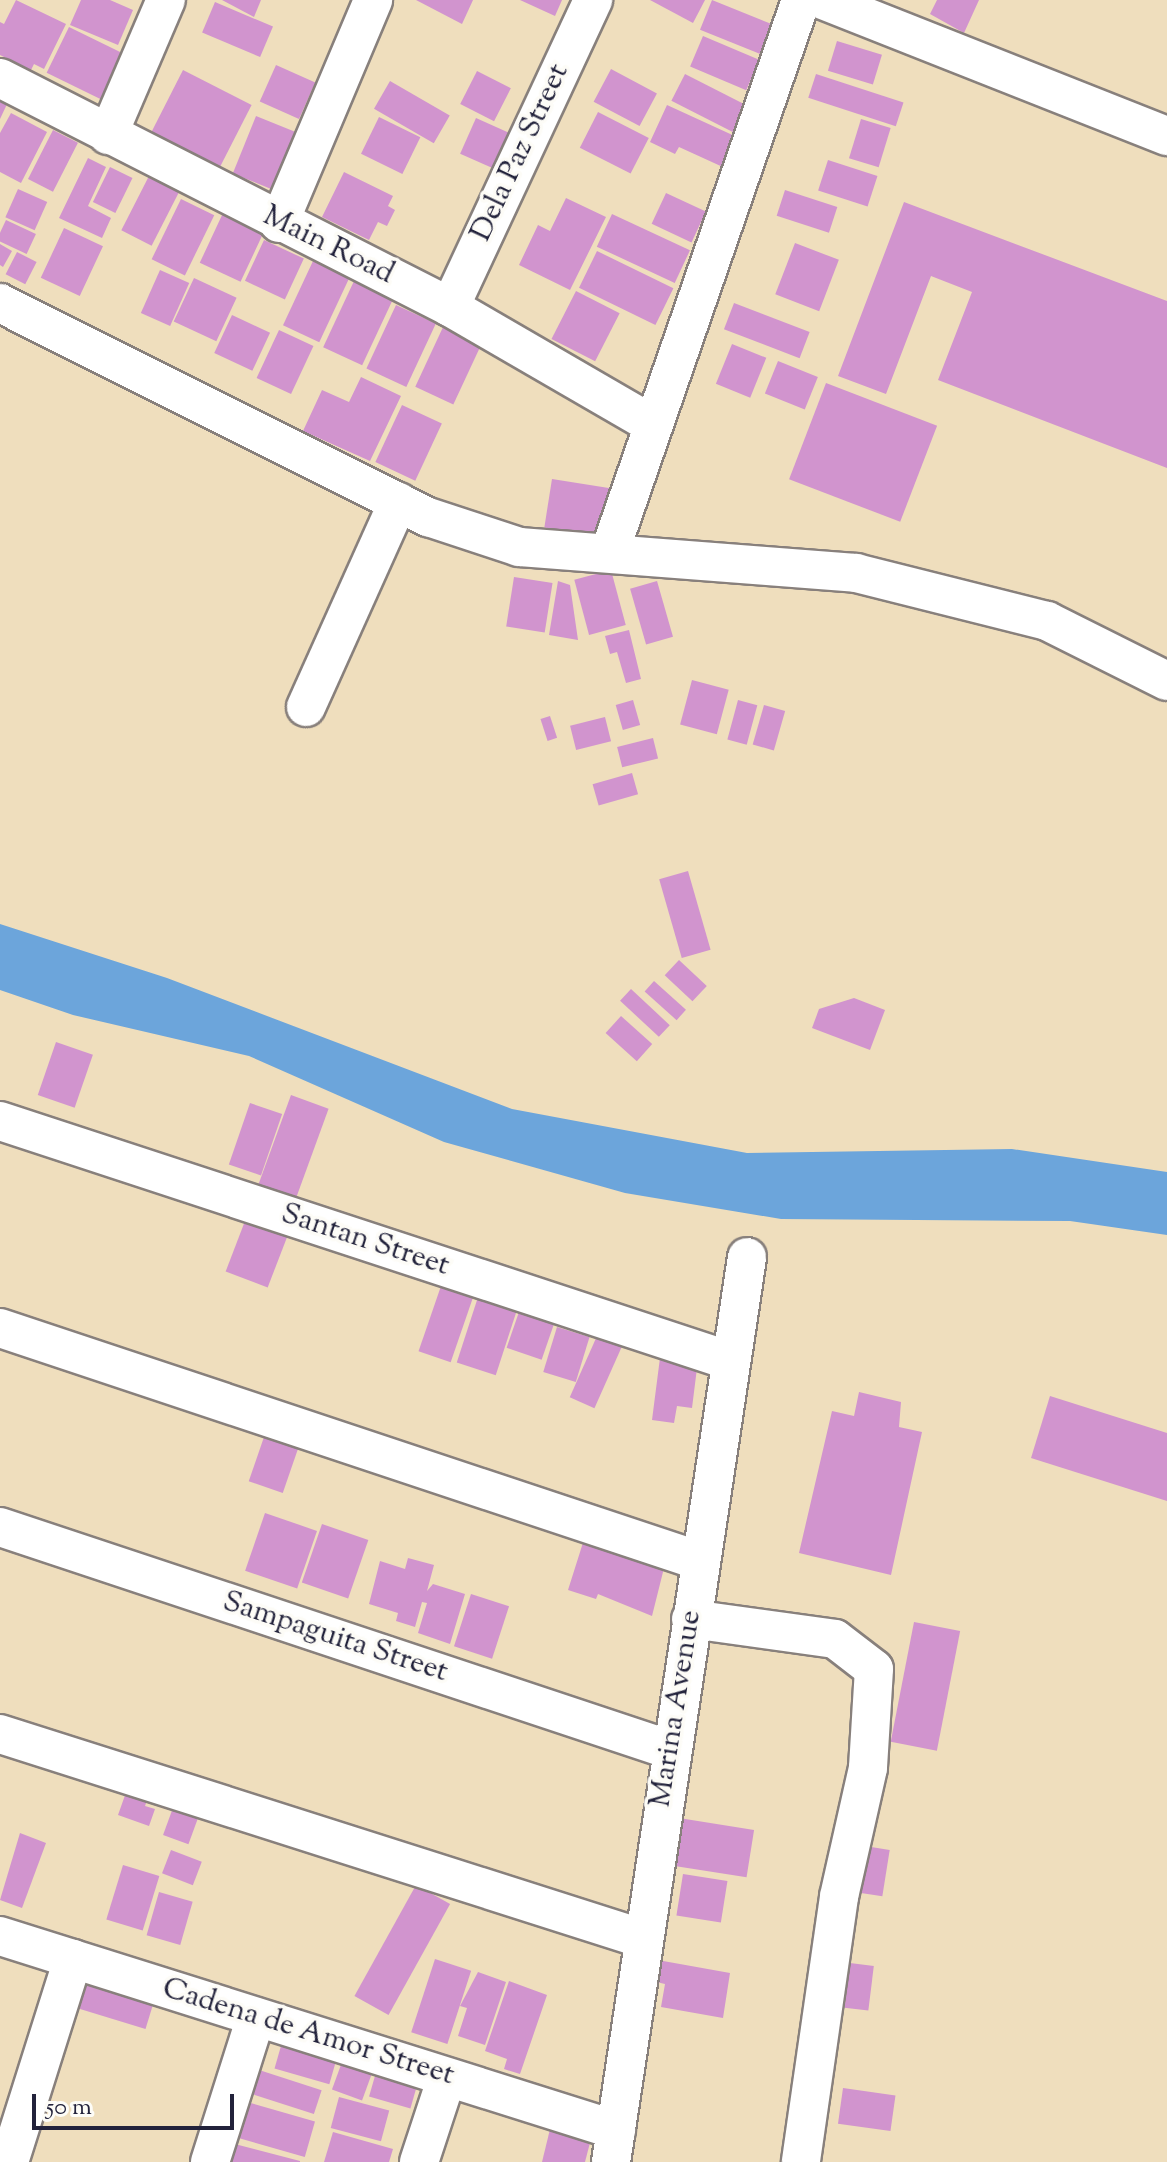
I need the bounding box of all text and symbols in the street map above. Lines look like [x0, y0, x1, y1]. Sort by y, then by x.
street label: Dela Paz Street [464, 59, 578, 247]
street label: Main Road [257, 199, 399, 293]
street label: Santan Street [276, 1197, 454, 1285]
street label: Sampaguita Street [218, 1585, 452, 1691]
street label: Marina Avenue [644, 1608, 710, 1810]
street label: Cadena de Amor Street [158, 1971, 458, 2095]
scale bar [36, 2078, 238, 2128]
text: 50 m [46, 2091, 92, 2125]

